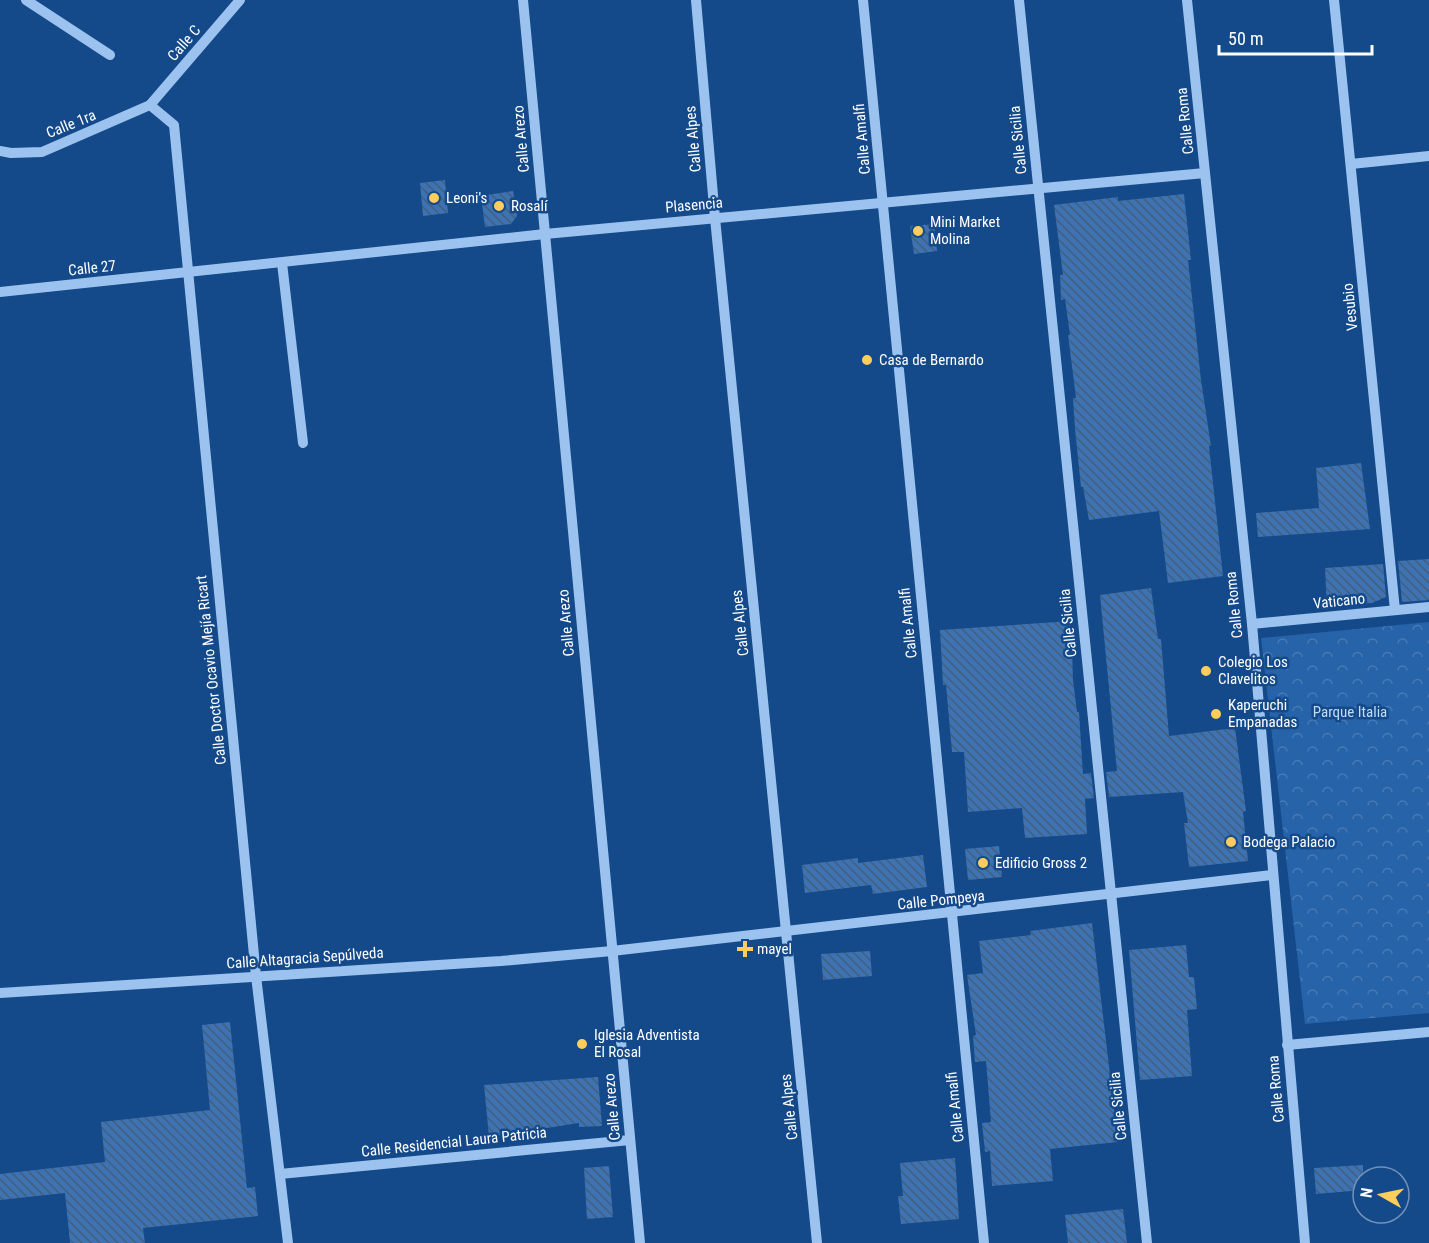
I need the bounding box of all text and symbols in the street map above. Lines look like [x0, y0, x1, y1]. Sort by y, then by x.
scale bar [1219, 18, 1372, 56]
street label: Calle C [164, 21, 204, 65]
text: 50 m [1228, 28, 1263, 49]
street label: Calle Roma [1173, 87, 1197, 155]
street label: Calle Amalfi [850, 103, 874, 175]
street label: Calle Arezo [509, 105, 533, 173]
street label: Calle Alpes [681, 105, 705, 173]
street label: Calle Sicilia [1005, 105, 1031, 175]
street label: Calle 1ra [44, 106, 98, 142]
place label: Leoni's [446, 189, 487, 207]
marker: Leoni's [427, 191, 441, 205]
street label: Plasencia [665, 194, 723, 216]
place label: Rosalí [511, 197, 549, 215]
marker: Rosalí [492, 199, 506, 213]
place label: Mini Market Molina [930, 213, 1000, 248]
marker: Mini Market Molina [911, 224, 925, 238]
street label: Calle 27 [67, 257, 117, 279]
street label: Vesubio [1339, 282, 1361, 332]
place label: Casa de Bernardo [879, 351, 984, 369]
marker: Casa de Bernardo [860, 353, 874, 367]
street label: Calle Roma [1222, 571, 1246, 639]
street label: Calle Doctor Ocavio Mejía Ricart [192, 574, 230, 766]
street label: Calle Amalfi [895, 587, 921, 659]
street label: Calle Sicilia [1055, 588, 1081, 658]
street label: Calle Arezo [554, 589, 578, 657]
street label: Calle Alpes [728, 589, 752, 657]
street label: Vaticano [1312, 589, 1366, 613]
place label: Colegio Los Clavelitos [1218, 653, 1288, 688]
marker: Colegio Los Clavelitos [1199, 664, 1213, 678]
place label: Kaperuchi Empanadas [1228, 696, 1297, 731]
park label: Parque Italia [1313, 703, 1387, 721]
marker: Kaperuchi Empanadas [1209, 707, 1223, 721]
place label: Bodega Palacio [1243, 833, 1335, 851]
marker: Bodega Palacio [1224, 835, 1238, 849]
place label: Edificio Gross 2 [995, 854, 1087, 872]
marker: Edificio Gross 2 [976, 856, 990, 870]
street label: Calle Pompeya [896, 886, 986, 914]
place label: mayel [757, 940, 792, 958]
marker: mayel [738, 942, 752, 956]
street label: Calle Altagracia Sepúlveda [226, 944, 384, 972]
place label: Iglesia Adventista El Rosal [594, 1026, 700, 1061]
marker: Iglesia Adventista El Rosal [575, 1037, 589, 1051]
street label: Calle Roma [1264, 1055, 1288, 1123]
street label: Calle Amalfi [942, 1071, 968, 1143]
street label: Calle Sicilia [1105, 1071, 1131, 1141]
street label: Calle Arezo [600, 1073, 624, 1141]
street label: Calle Alpes [777, 1073, 801, 1141]
street label: Calle Residencial Laura Patricia [360, 1123, 548, 1161]
north arrow [1351, 1165, 1411, 1225]
text: N [1357, 1186, 1377, 1199]

